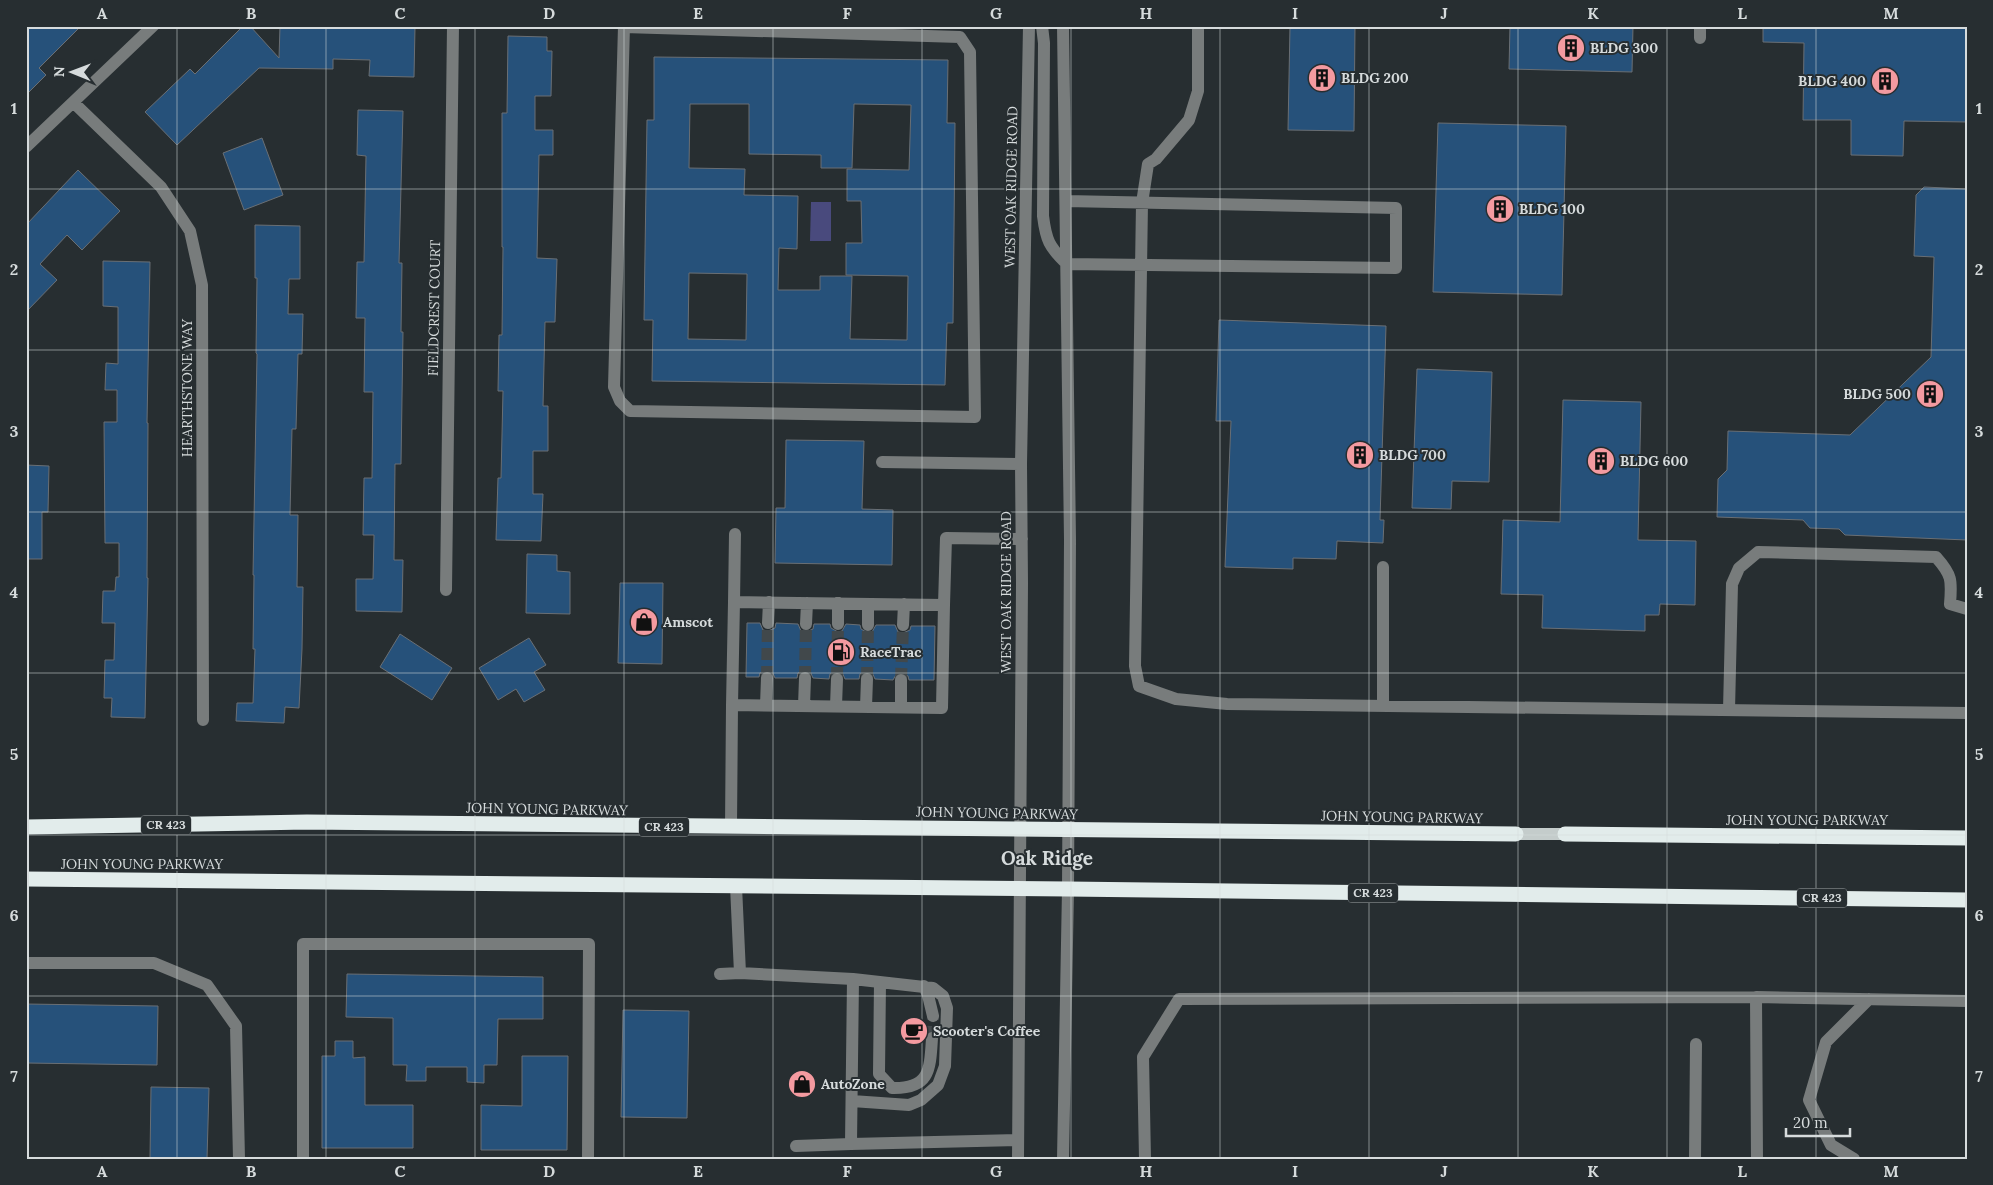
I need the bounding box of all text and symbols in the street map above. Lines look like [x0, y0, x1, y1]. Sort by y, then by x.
text: A [97, 3, 108, 23]
text: B [246, 3, 257, 23]
text: C [394, 3, 406, 23]
text: D [543, 3, 555, 23]
text: E [693, 3, 703, 23]
text: F [842, 3, 852, 23]
text: G [990, 3, 1002, 23]
text: H [1140, 3, 1153, 23]
text: I [1292, 3, 1298, 23]
text: J [1440, 3, 1448, 23]
text: K [1587, 3, 1599, 23]
text: L [1737, 3, 1747, 23]
text: M [1883, 3, 1899, 23]
building icon: BLDG 300 [1556, 33, 1586, 63]
place label: BLDG 300 [1590, 39, 1658, 57]
north arrow [48, 48, 98, 98]
building icon: BLDG 200 [1307, 63, 1337, 93]
text: N [50, 66, 68, 77]
building icon: BLDG 400 [1870, 66, 1900, 96]
place label: BLDG 200 [1341, 69, 1409, 87]
place label: BLDG 400 [1798, 72, 1866, 90]
text: 1 [11, 98, 17, 118]
text: 1 [1976, 98, 1982, 118]
street label: WEST OAK RIDGE ROAD [1001, 106, 1021, 268]
building icon: BLDG 100 [1485, 194, 1515, 224]
place label: BLDG 100 [1519, 200, 1585, 218]
street label: FIELDCREST COURT [424, 240, 444, 376]
text: 2 [10, 259, 18, 279]
text: 2 [1975, 259, 1983, 279]
street label: HEARTHSTONE WAY [178, 318, 196, 457]
building icon: BLDG 500 [1915, 379, 1945, 409]
place label: BLDG 500 [1843, 385, 1911, 403]
text: 3 [10, 421, 19, 441]
text: 3 [1975, 421, 1984, 441]
building icon: BLDG 700 [1345, 440, 1375, 470]
place label: BLDG 700 [1379, 446, 1446, 464]
building icon: BLDG 600 [1586, 446, 1616, 476]
place label: BLDG 600 [1620, 452, 1688, 470]
street label: WEST OAK RIDGE ROAD [997, 511, 1015, 673]
text: 4 [10, 582, 19, 602]
text: 4 [1975, 582, 1984, 602]
shop icon: Amscot [629, 607, 659, 637]
place label: Amscot [663, 613, 713, 631]
fuel station icon: RaceTrac [826, 637, 856, 667]
place label: RaceTrac [860, 643, 922, 661]
text: 5 [10, 744, 19, 764]
text: 5 [1975, 744, 1984, 764]
street label: JOHN YOUNG PARKWAY [465, 799, 629, 819]
street label: JOHN YOUNG PARKWAY [915, 803, 1079, 823]
street label: JOHN YOUNG PARKWAY [1320, 807, 1484, 827]
street label: JOHN YOUNG PARKWAY [1725, 811, 1889, 829]
road number: CR 423 [141, 816, 191, 834]
road number: CR 423 [639, 818, 689, 836]
district label: Oak Ridge [1001, 846, 1093, 870]
street label: JOHN YOUNG PARKWAY [60, 855, 224, 873]
road number: CR 423 [1348, 884, 1398, 902]
road number: CR 423 [1797, 888, 1847, 908]
text: 6 [9, 905, 19, 925]
text: 6 [1974, 905, 1984, 925]
cafe icon: Scooter's Coffee [899, 1016, 929, 1046]
place label: Scooter's Coffee [933, 1022, 1041, 1040]
text: 7 [10, 1066, 18, 1086]
text: 7 [1975, 1066, 1983, 1086]
shop icon: AutoZone [787, 1069, 817, 1099]
place label: AutoZone [821, 1075, 885, 1093]
scale bar [1786, 1105, 1849, 1137]
text: 20 m [1793, 1113, 1828, 1132]
text: A [97, 1161, 108, 1181]
text: B [246, 1161, 257, 1181]
text: C [394, 1161, 406, 1181]
text: D [543, 1161, 555, 1181]
text: E [693, 1161, 703, 1181]
text: F [842, 1161, 852, 1181]
text: G [990, 1161, 1002, 1181]
text: H [1140, 1161, 1153, 1181]
text: I [1292, 1161, 1298, 1181]
text: J [1440, 1161, 1448, 1181]
text: K [1587, 1161, 1599, 1181]
text: L [1737, 1161, 1747, 1181]
text: M [1883, 1161, 1899, 1181]

